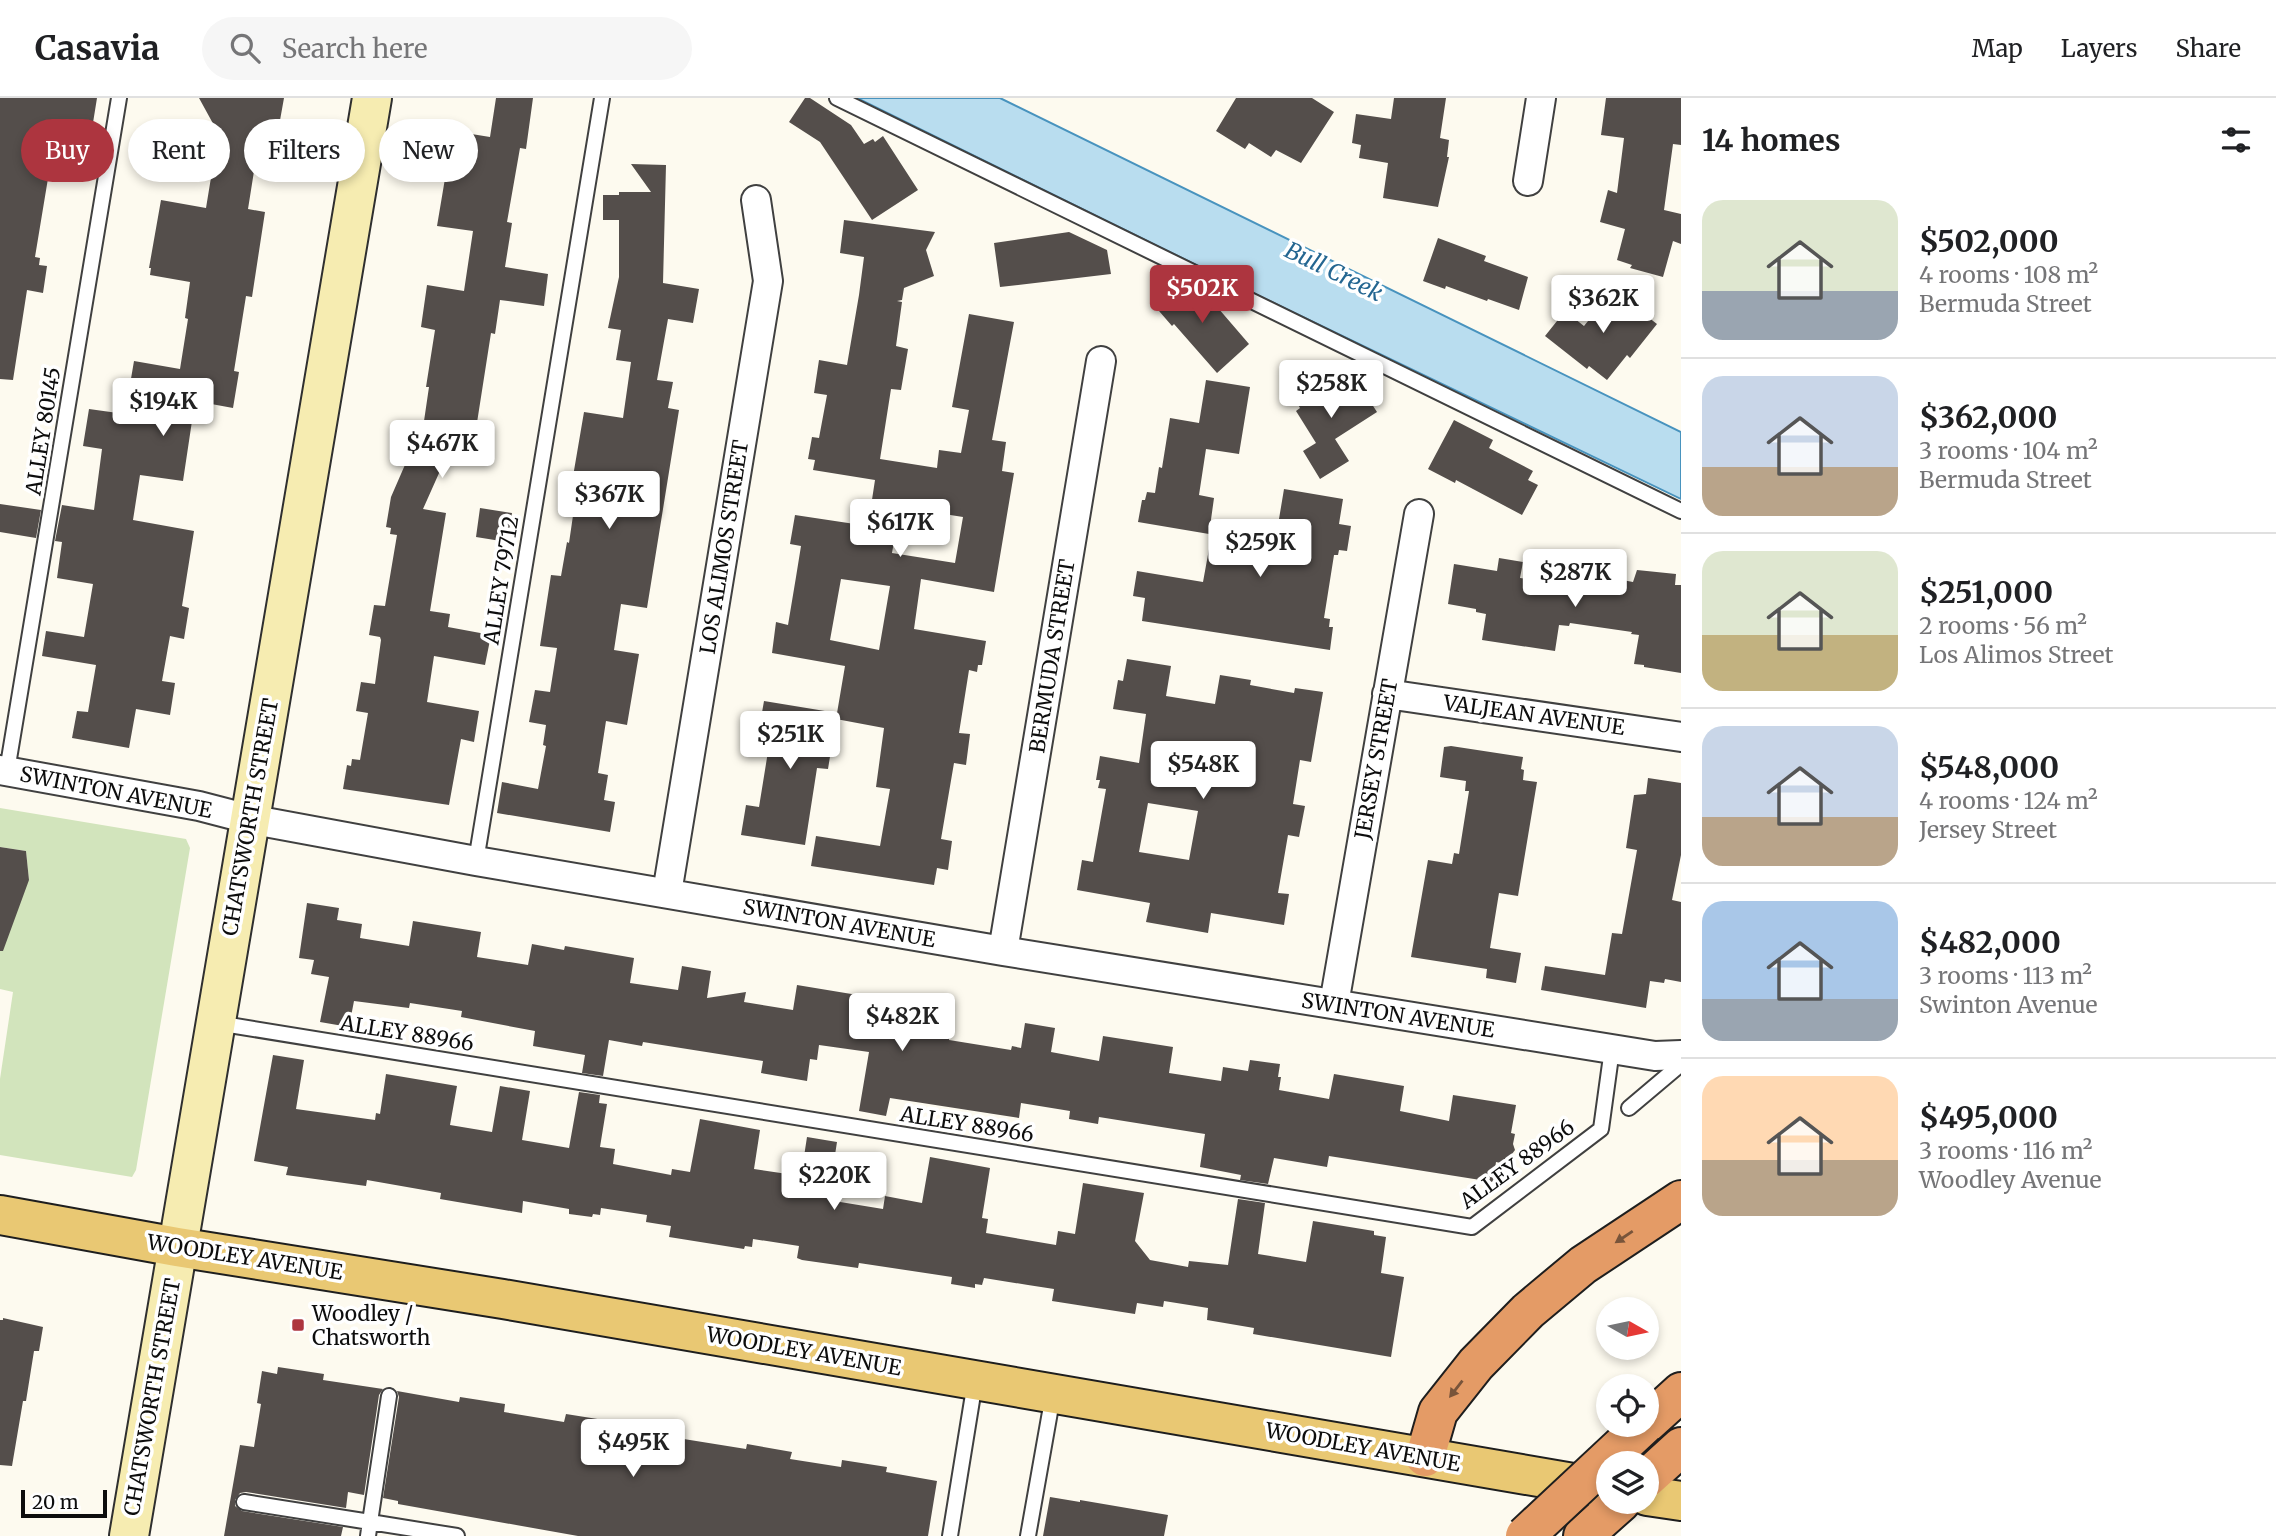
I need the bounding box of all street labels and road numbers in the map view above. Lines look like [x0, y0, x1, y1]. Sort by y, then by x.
street label: ALLEY 80145 [19, 365, 66, 498]
street label: LOS ALIMOS STREET [694, 438, 754, 656]
street label: ALLEY 79712 [477, 514, 524, 647]
street label: BERMUDA STREET [1023, 557, 1081, 755]
street label: JERSEY STREET [1348, 676, 1403, 842]
street label: VALJEAN AVENUE [1441, 689, 1627, 741]
street label: CHATSWORTH STREET [216, 696, 284, 938]
street label: SWINTON AVENUE [18, 760, 215, 824]
street label: SWINTON AVENUE [741, 893, 938, 953]
street label: SWINTON AVENUE [1300, 986, 1497, 1044]
street label: ALLEY 88966 [337, 1009, 476, 1057]
street label: ALLEY 88966 [897, 1100, 1036, 1148]
street label: ALLEY 88966 [1454, 1113, 1580, 1215]
street label: WOODLEY AVENUE [144, 1228, 345, 1286]
street label: CHATSWORTH STREET [118, 1276, 186, 1518]
street label: WOODLEY AVENUE [703, 1320, 904, 1382]
street label: WOODLEY AVENUE [1262, 1416, 1463, 1478]

